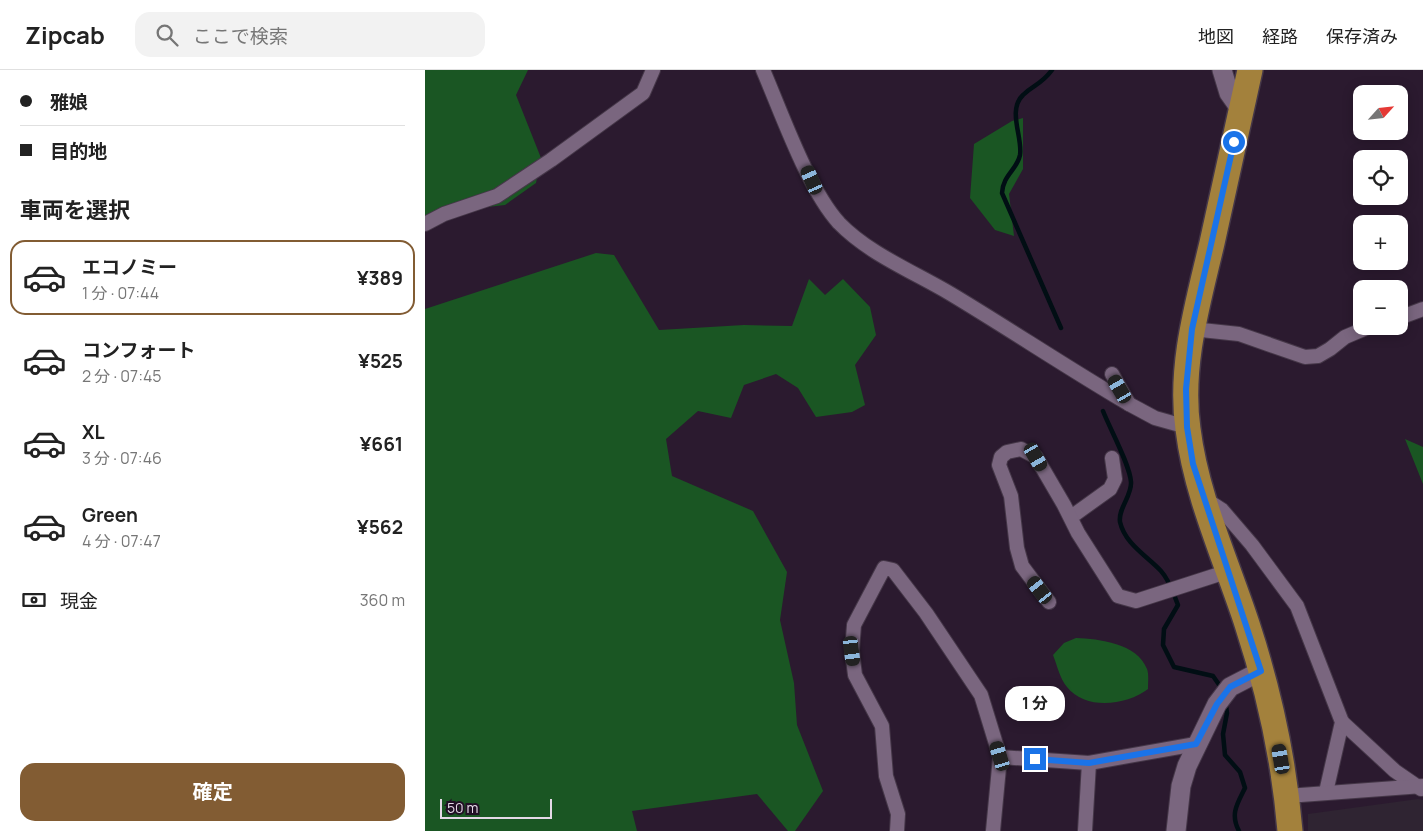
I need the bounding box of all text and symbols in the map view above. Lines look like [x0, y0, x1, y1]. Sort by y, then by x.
search box [135, 12, 485, 57]
text: Zipcab [25, 18, 105, 51]
icon: search [153, 21, 181, 49]
text: ここで検索 [193, 23, 288, 49]
text: 地図 [1198, 24, 1234, 48]
text: 経路 [1262, 24, 1298, 48]
text: 保存済み [1326, 24, 1398, 48]
north arrow [1353, 85, 1407, 140]
map controls [1353, 85, 1408, 335]
text: 雅娘 [50, 89, 88, 115]
route start [1223, 131, 1245, 153]
text: 目的地 [50, 138, 107, 164]
button: locate [1353, 150, 1408, 205]
car [799, 163, 824, 197]
text: 車両を選択 [20, 195, 130, 225]
button: + [1353, 215, 1408, 270]
text: エコノミー [82, 254, 177, 280]
icon: car [22, 255, 67, 300]
text: ¥389 [357, 265, 403, 291]
button: − [1353, 280, 1408, 335]
text: 1 分 · 07:44 [82, 282, 159, 304]
text: コンフォート [82, 337, 195, 363]
icon: car [22, 338, 67, 383]
text: ¥525 [358, 348, 403, 374]
text: 2 分 · 07:45 [82, 365, 162, 387]
car [1106, 372, 1133, 406]
text: XL [82, 419, 105, 445]
icon: car [22, 421, 67, 466]
text: ¥661 [360, 431, 403, 457]
car [1022, 440, 1049, 474]
text: 3 分 · 07:46 [82, 447, 162, 469]
text: Green [82, 502, 138, 528]
icon: car [22, 504, 67, 549]
text: ¥562 [357, 514, 403, 540]
text: 4 分 · 07:47 [82, 530, 161, 552]
car [1024, 574, 1055, 606]
icon: cash [20, 586, 48, 614]
text: 現金 [60, 588, 98, 614]
text: 360 m [360, 589, 405, 611]
car [842, 635, 861, 667]
callout: 1 分 [1005, 686, 1065, 722]
text: 1 分 [1022, 692, 1048, 714]
car [988, 739, 1011, 773]
car [1271, 743, 1290, 775]
route end [1024, 748, 1046, 770]
button: 確定 [20, 763, 405, 821]
scale bar [440, 796, 553, 819]
text: 50 m [447, 798, 478, 817]

